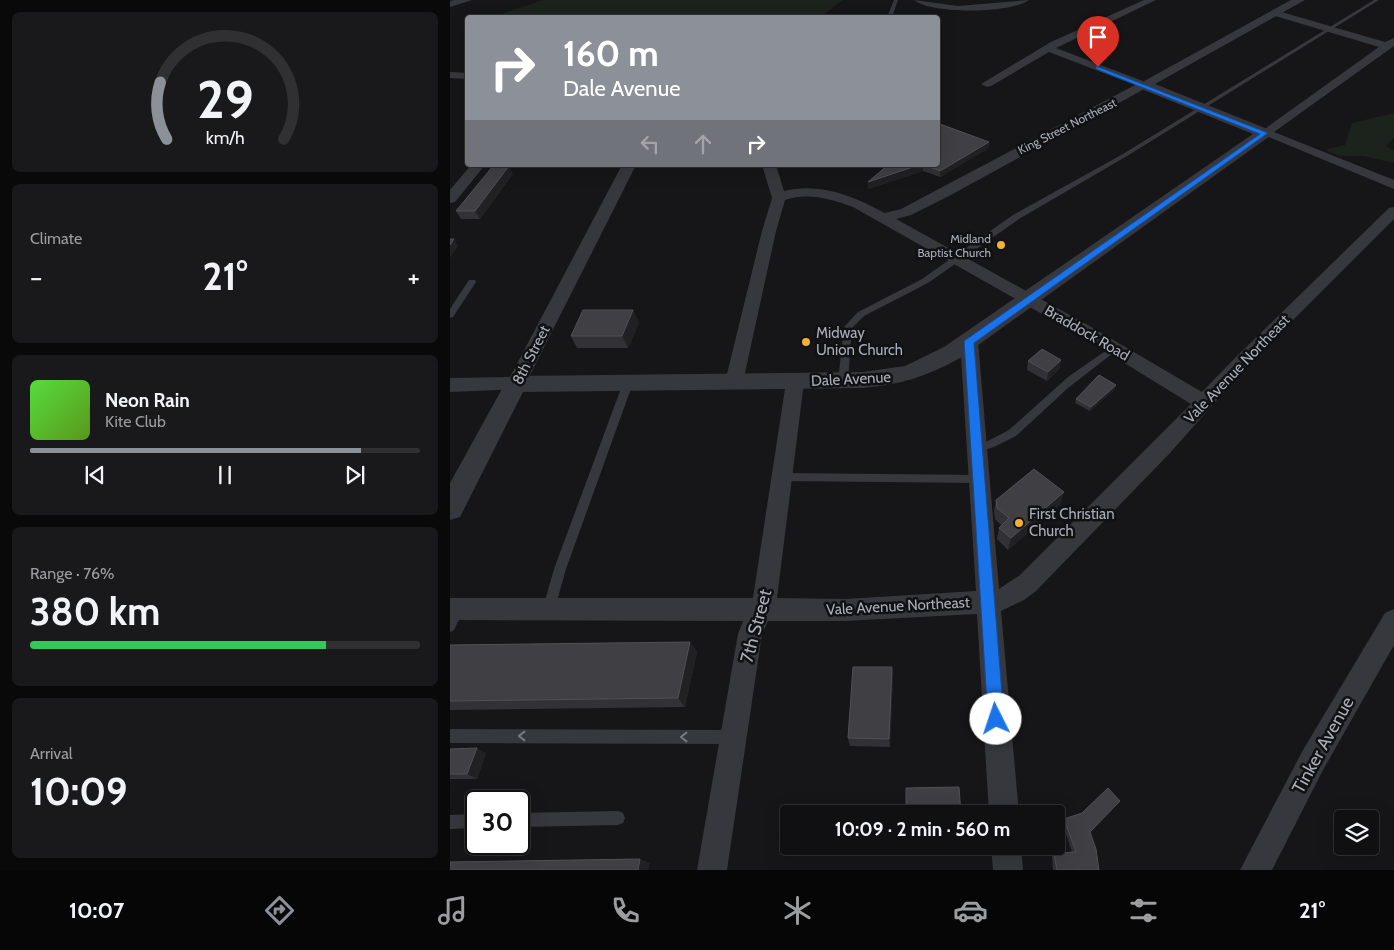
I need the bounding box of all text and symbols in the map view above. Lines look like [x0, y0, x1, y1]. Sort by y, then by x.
pin [1077, 16, 1119, 67]
icon: arrive [1084, 23, 1112, 51]
text: 160 m [563, 32, 659, 75]
icon: right [480, 35, 545, 100]
text: 29 [197, 68, 253, 131]
text: Dale Avenue [563, 75, 680, 102]
street label: King Street Northeast [1015, 95, 1119, 157]
text: km/h [205, 127, 245, 148]
icon: left [636, 130, 664, 158]
icon: ahead [689, 130, 717, 158]
icon: right [742, 130, 770, 158]
text: Climate [30, 229, 82, 248]
place label: Midland Baptist Church [917, 231, 991, 260]
marker: Midland Baptist Church [995, 239, 1007, 251]
text: 21° [202, 253, 248, 300]
text: − [30, 260, 42, 294]
text: + [408, 260, 420, 294]
street label: Braddock Road [1041, 301, 1133, 365]
street label: Vale Avenue Northeast [1181, 311, 1293, 427]
street label: 8th Street [508, 322, 554, 388]
place label: Midway Union Church [816, 324, 903, 359]
marker: Midway Union Church [800, 336, 812, 348]
street label: Dale Avenue [811, 368, 892, 390]
text: Neon Rain [105, 389, 190, 412]
text: Kite Club [105, 412, 166, 431]
icon: previous [81, 461, 109, 489]
icon: pause [211, 461, 239, 489]
icon: next [341, 461, 369, 489]
place label: First Christian Church [1029, 505, 1115, 540]
marker: First Christian Church [1013, 517, 1025, 529]
text: Range · 76% [30, 564, 115, 583]
street label: 7th Street [736, 587, 776, 665]
text: 380 km [30, 588, 160, 635]
street label: Vale Avenue Northeast [826, 593, 970, 619]
position arrow [969, 692, 1021, 744]
street label: Tinker Avenue [1287, 693, 1359, 797]
one-way arrow [518, 731, 526, 741]
one-way arrow [680, 732, 688, 742]
text: Arrival [30, 744, 73, 763]
text: 10:09 [30, 768, 127, 815]
speed limit sign: 30 [465, 790, 530, 855]
map controls [1334, 810, 1379, 855]
button: layers [1334, 810, 1379, 855]
text: 10:09 · 2 min · 560 m [835, 818, 1010, 841]
icon: directions [262, 893, 297, 928]
icon: music [435, 893, 470, 928]
icon: phone [608, 893, 643, 928]
icon: climate [780, 893, 815, 928]
icon: car [953, 893, 988, 928]
icon: filters [1126, 893, 1161, 928]
text: 10:07 [69, 897, 124, 924]
text: 21° [1299, 897, 1325, 924]

